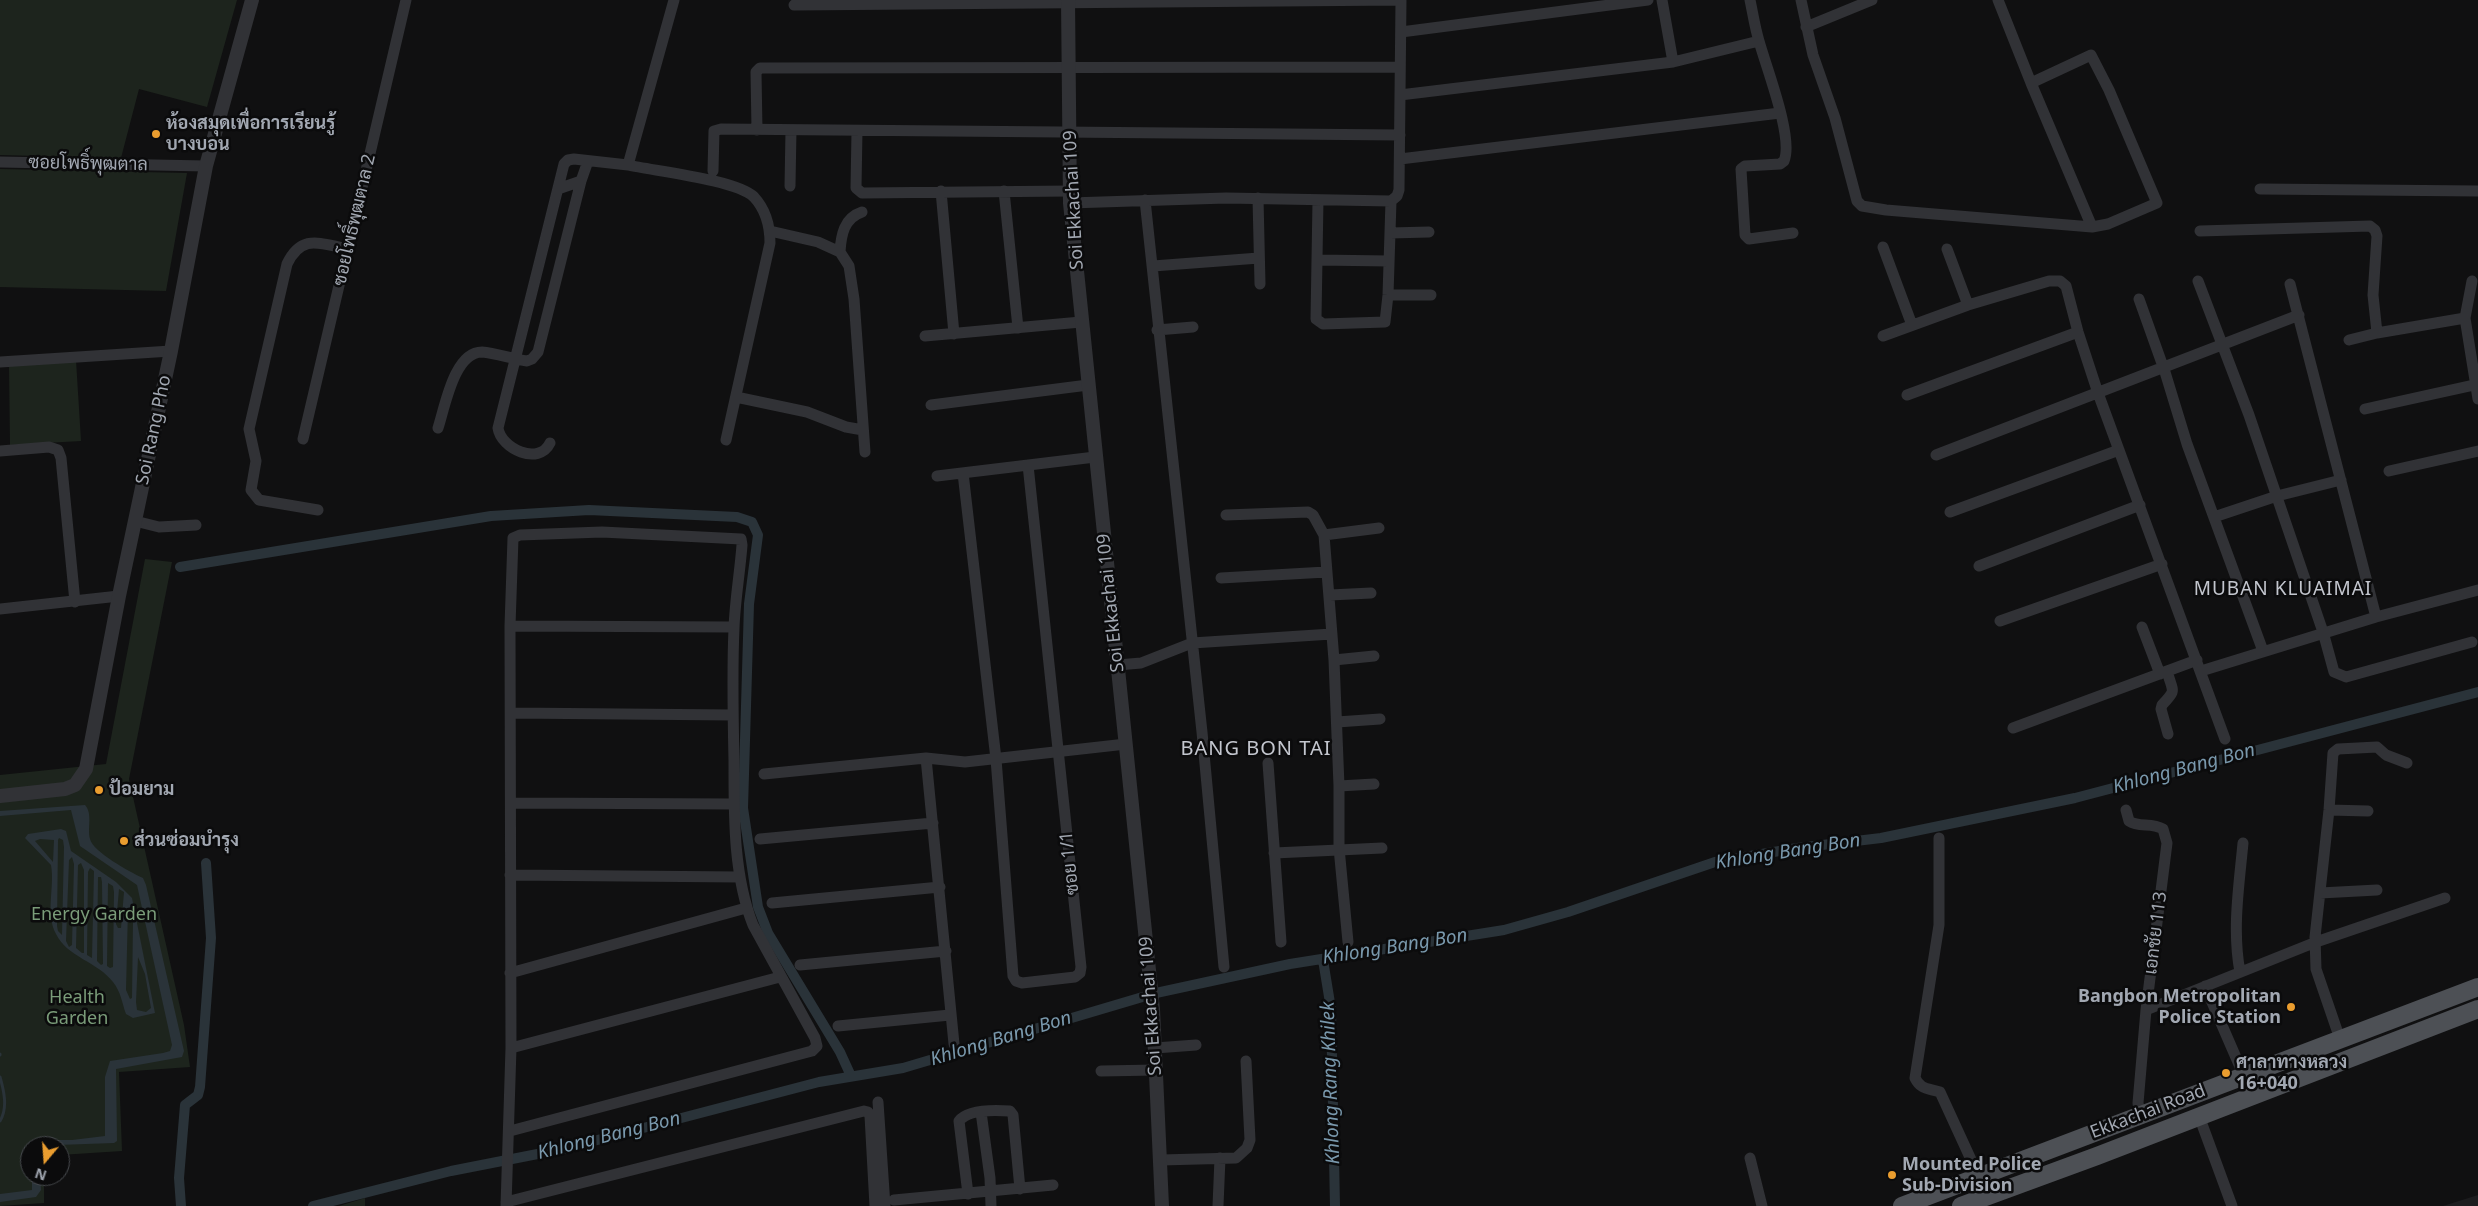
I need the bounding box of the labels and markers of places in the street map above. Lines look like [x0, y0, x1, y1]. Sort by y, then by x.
place label: ห้องสมุดเพื่อการเรียนรู้ บางบอน [166, 113, 335, 156]
marker: ห้องสมุดเพื่อการเรียนรู้ บางบอน [150, 128, 162, 140]
place label: ป้อมยาม [109, 779, 174, 801]
marker: ป้อมยาม [93, 784, 105, 796]
place label: ส่วนซ่อมบำรุง [134, 830, 239, 852]
marker: ส่วนซ่อมบำรุง [118, 835, 130, 847]
place label: Bangbon Metropolitan Police Station [2078, 986, 2281, 1028]
marker: Bangbon Metropolitan Police Station [2285, 1001, 2297, 1013]
place label: ศาลาทางหลวง 16+040 [2236, 1052, 2347, 1094]
marker: ศาลาทางหลวง 16+040 [2220, 1067, 2232, 1079]
place label: Mounted Police Sub-Division [1902, 1154, 2041, 1196]
marker: Mounted Police Sub-Division [1886, 1169, 1898, 1181]

